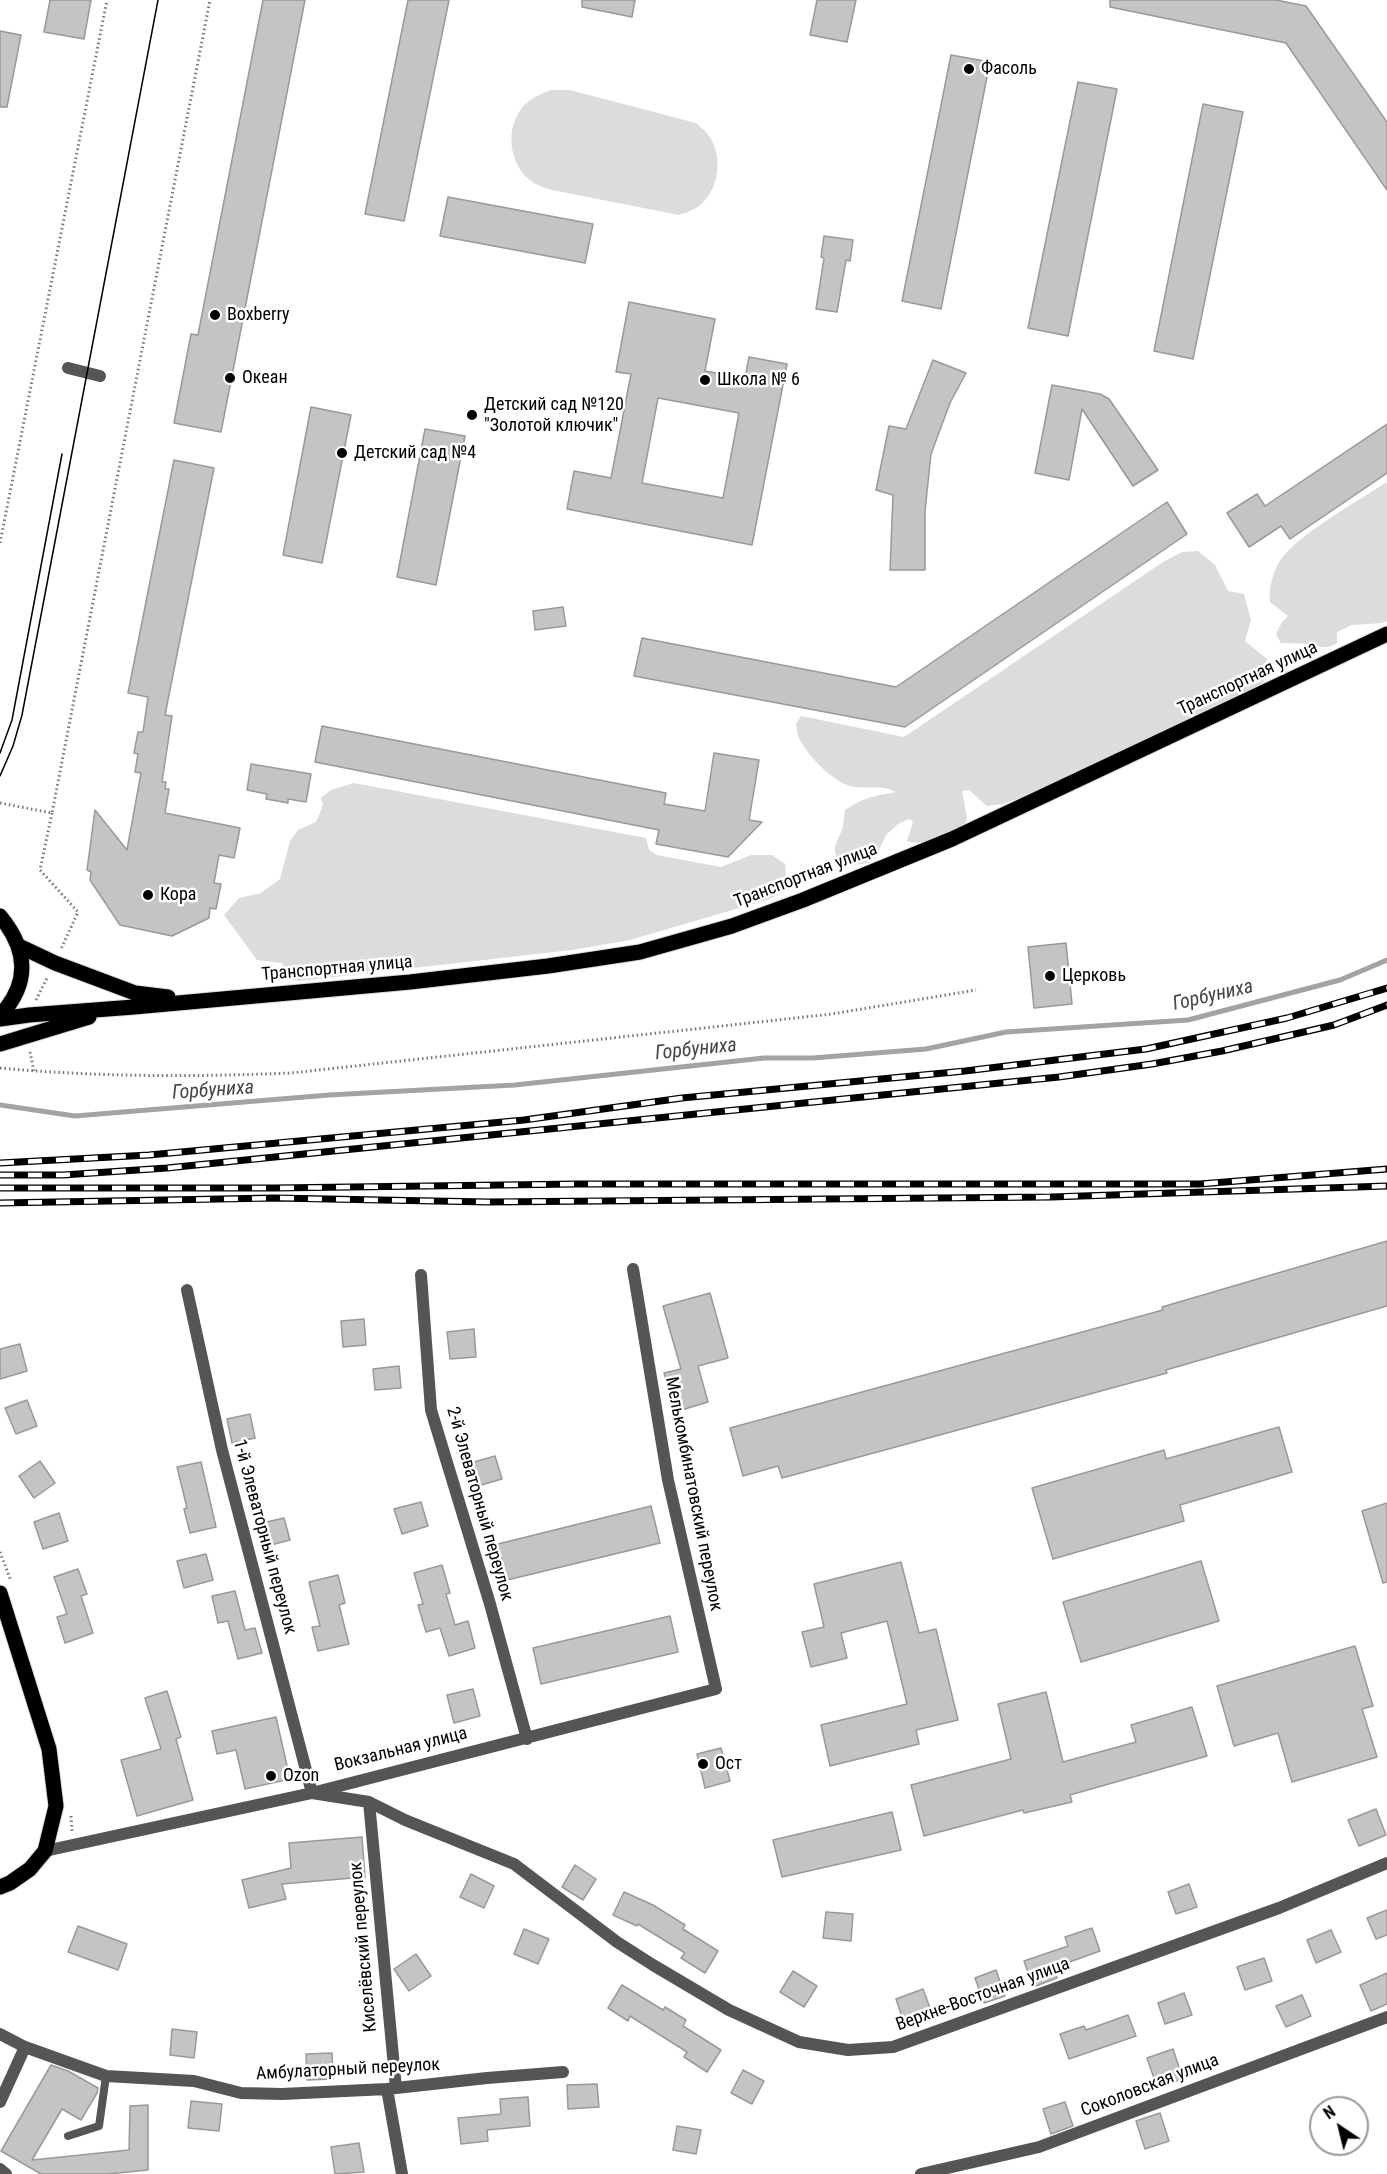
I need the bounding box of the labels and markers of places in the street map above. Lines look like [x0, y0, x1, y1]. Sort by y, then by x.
place label: Фасоль [981, 58, 1037, 80]
marker: Фасоль [962, 62, 976, 76]
place label: Boxberry [227, 304, 290, 326]
marker: Boxberry [208, 308, 222, 322]
place label: Океан [242, 367, 288, 389]
place label: Школа № 6 [717, 369, 800, 391]
marker: Океан [223, 371, 237, 385]
marker: Школа № 6 [698, 373, 712, 387]
place label: Детский сад №120 "Золотой ключик" [484, 394, 624, 436]
marker: Детский сад №120 "Золотой ключик" [465, 408, 479, 422]
place label: Детский сад №4 [354, 442, 476, 464]
marker: Детский сад №4 [335, 446, 349, 460]
place label: Кора [160, 884, 196, 906]
marker: Кора [141, 888, 155, 902]
place label: Церковь [1062, 965, 1126, 987]
marker: Церковь [1043, 969, 1057, 983]
place label: Ост [715, 1753, 742, 1775]
marker: Ост [696, 1757, 710, 1771]
place label: Ozon [283, 1765, 319, 1787]
marker: Ozon [264, 1769, 278, 1783]

